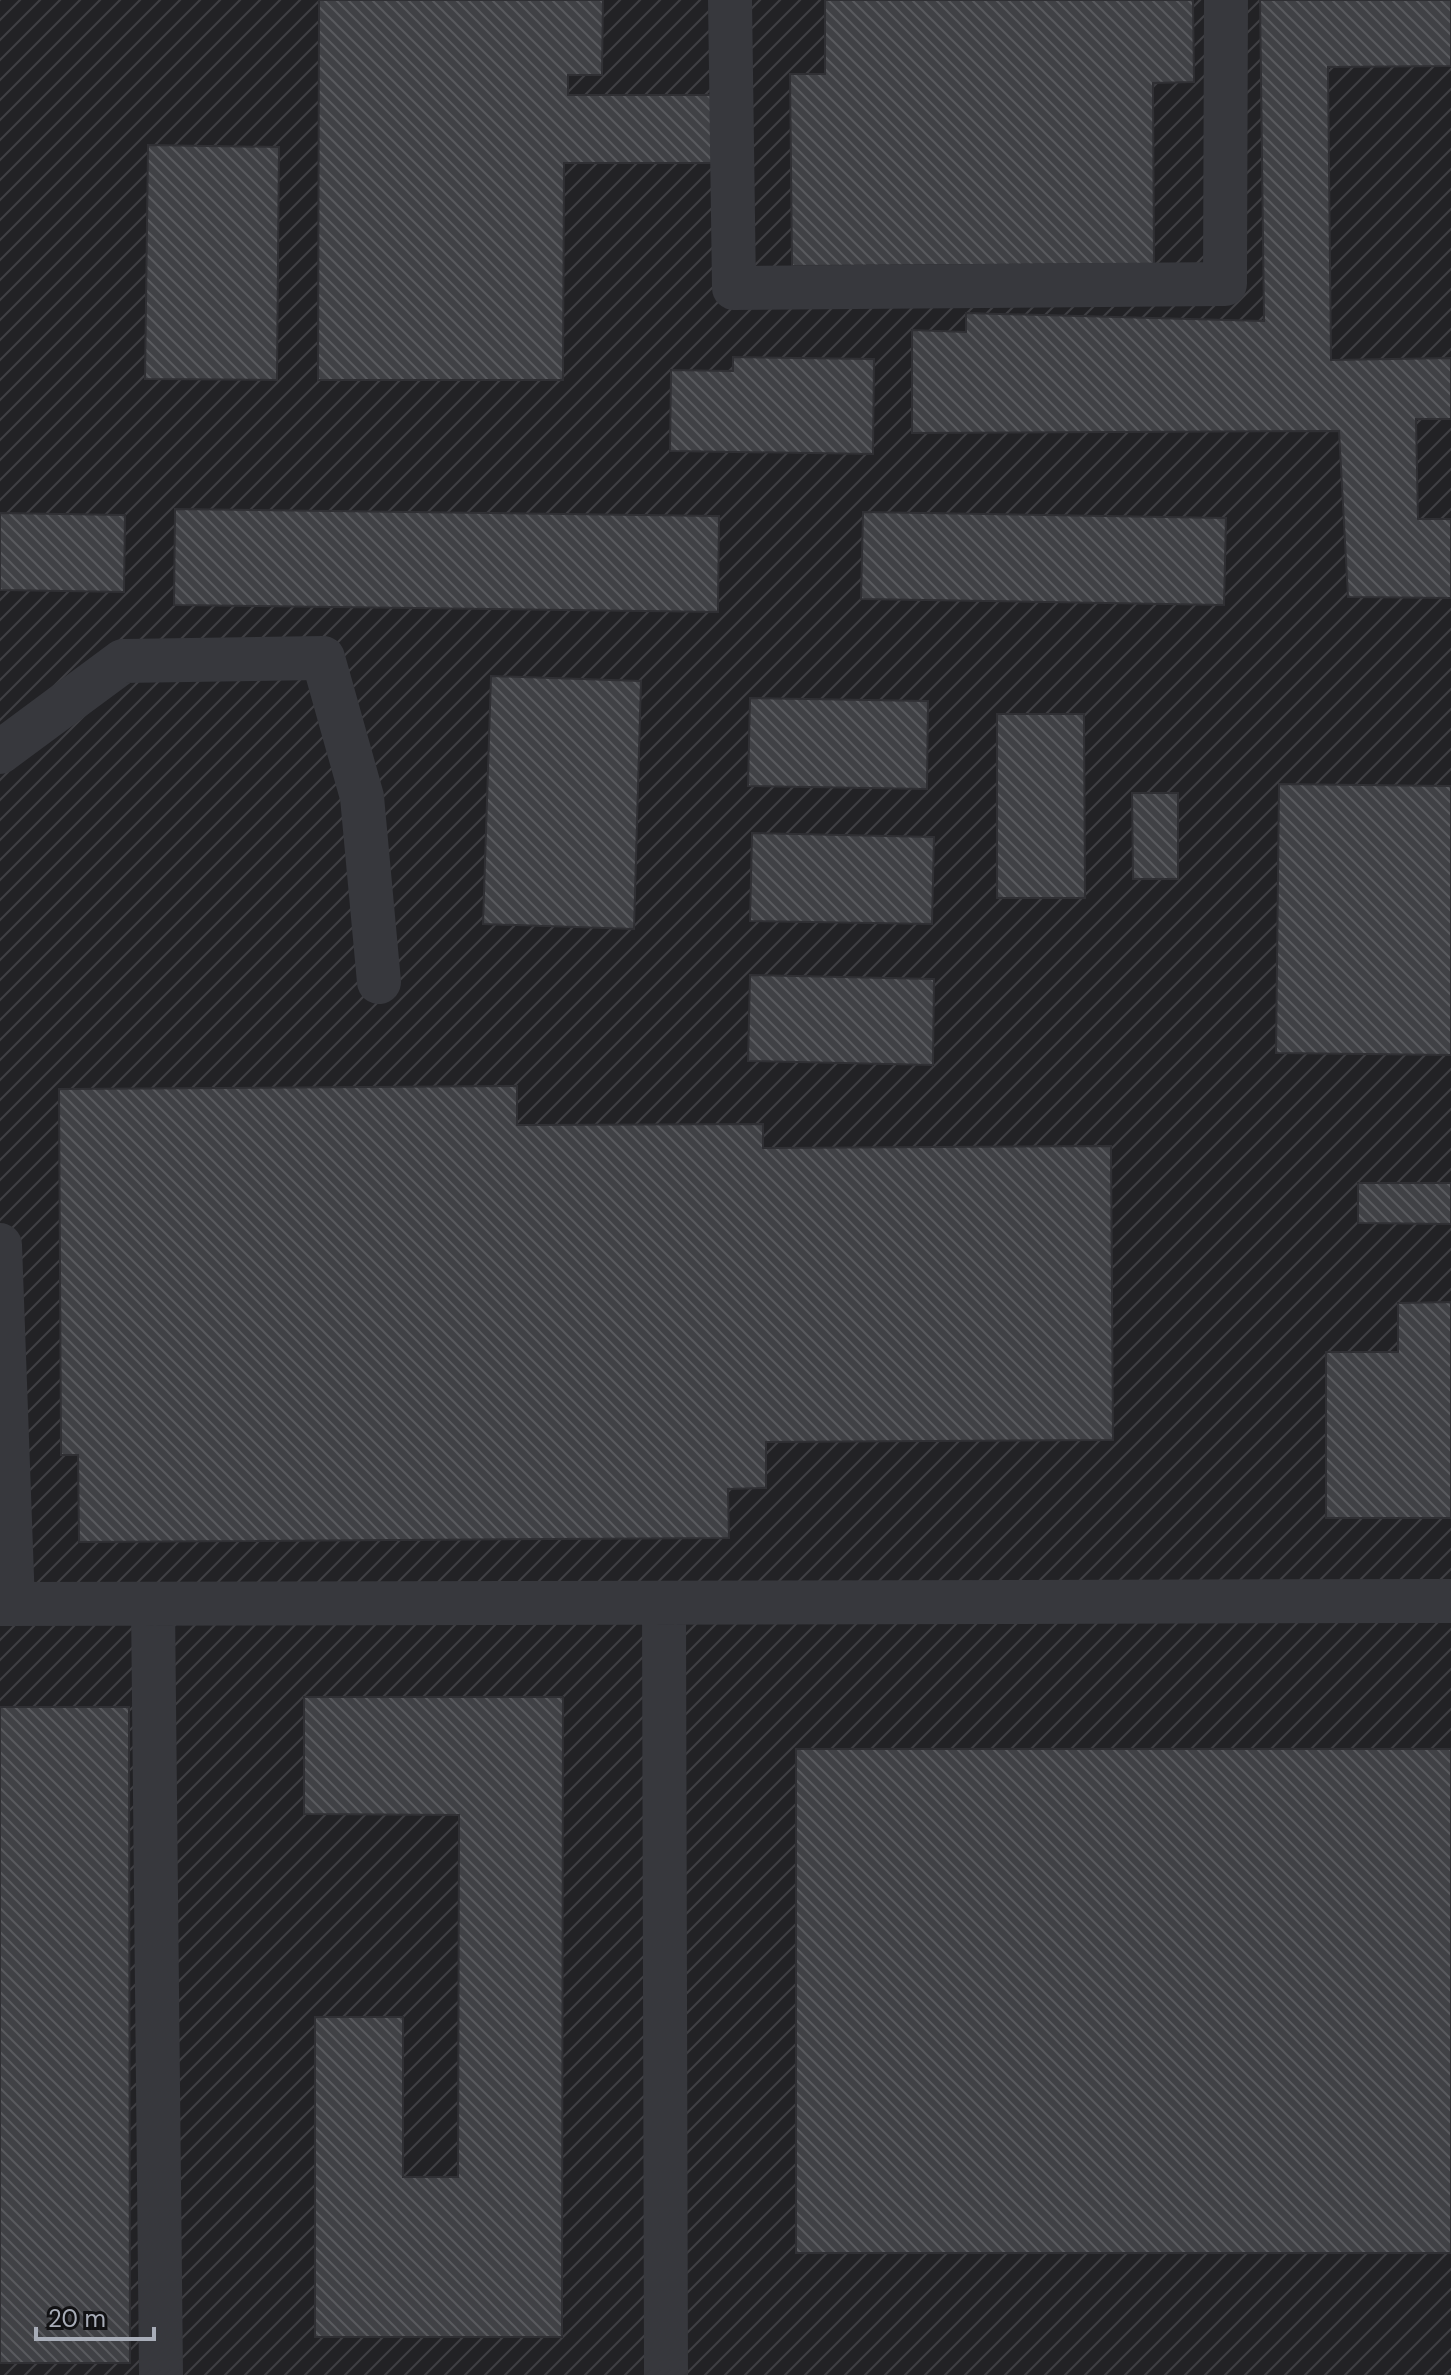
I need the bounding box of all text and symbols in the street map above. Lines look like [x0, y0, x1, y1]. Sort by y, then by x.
scale bar [36, 2291, 154, 2341]
text: 20 m [48, 2303, 106, 2334]

